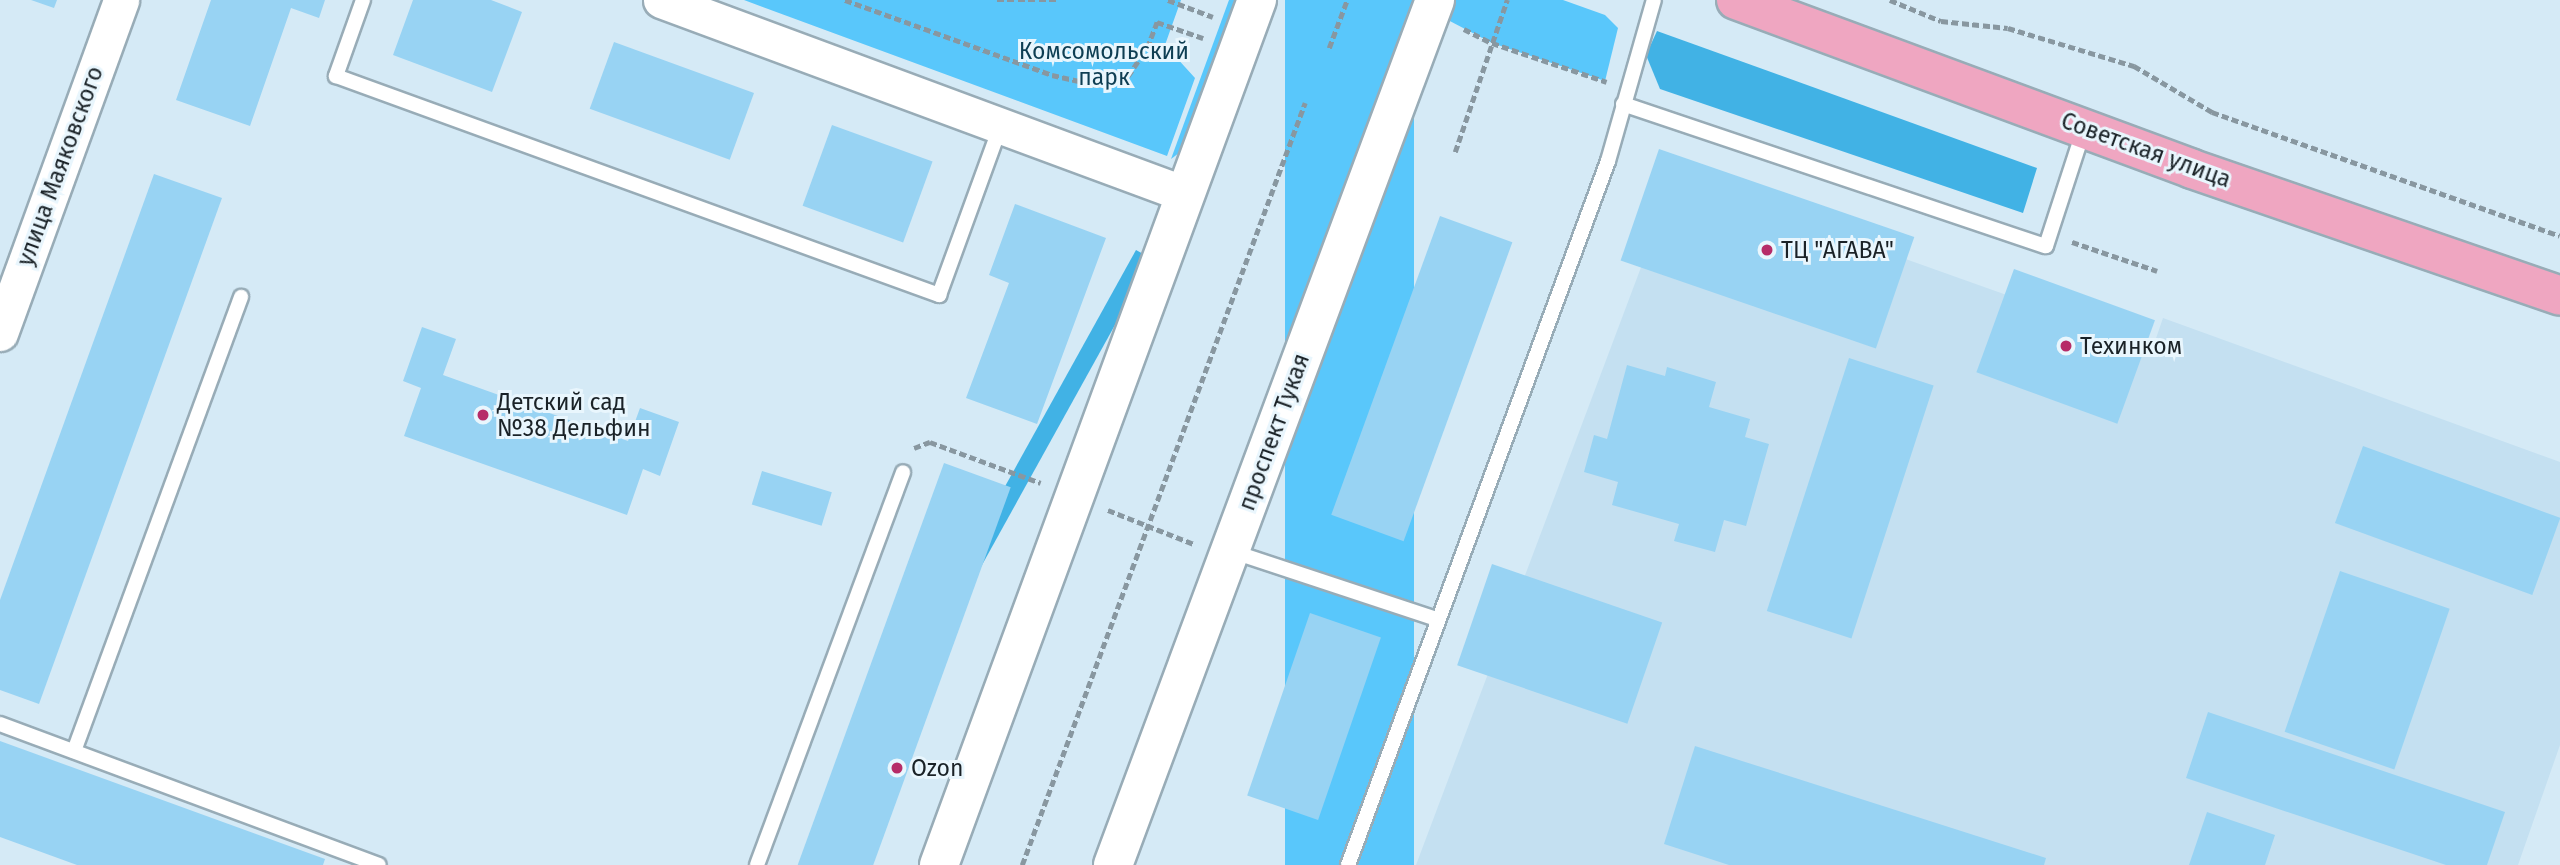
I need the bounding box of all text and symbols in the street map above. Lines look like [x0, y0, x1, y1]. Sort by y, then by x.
park label: Комсомольский парк [1019, 37, 1189, 91]
street label: улица Маяковского [11, 63, 109, 269]
street label: Советская улица [2057, 107, 2235, 193]
place label: ТЦ "АГАВА" [1781, 236, 1894, 264]
marker: ТЦ "АГАВА" [1759, 242, 1775, 258]
place label: Техинком [2080, 332, 2182, 360]
marker: Техинком [2058, 338, 2074, 354]
street label: проспект Тукая [1233, 350, 1315, 514]
place label: Детский сад №38 Дельфин [497, 388, 651, 442]
marker: Детский сад №38 Дельфин [475, 407, 491, 423]
place label: Ozon [911, 754, 963, 782]
marker: Ozon [889, 760, 905, 776]

